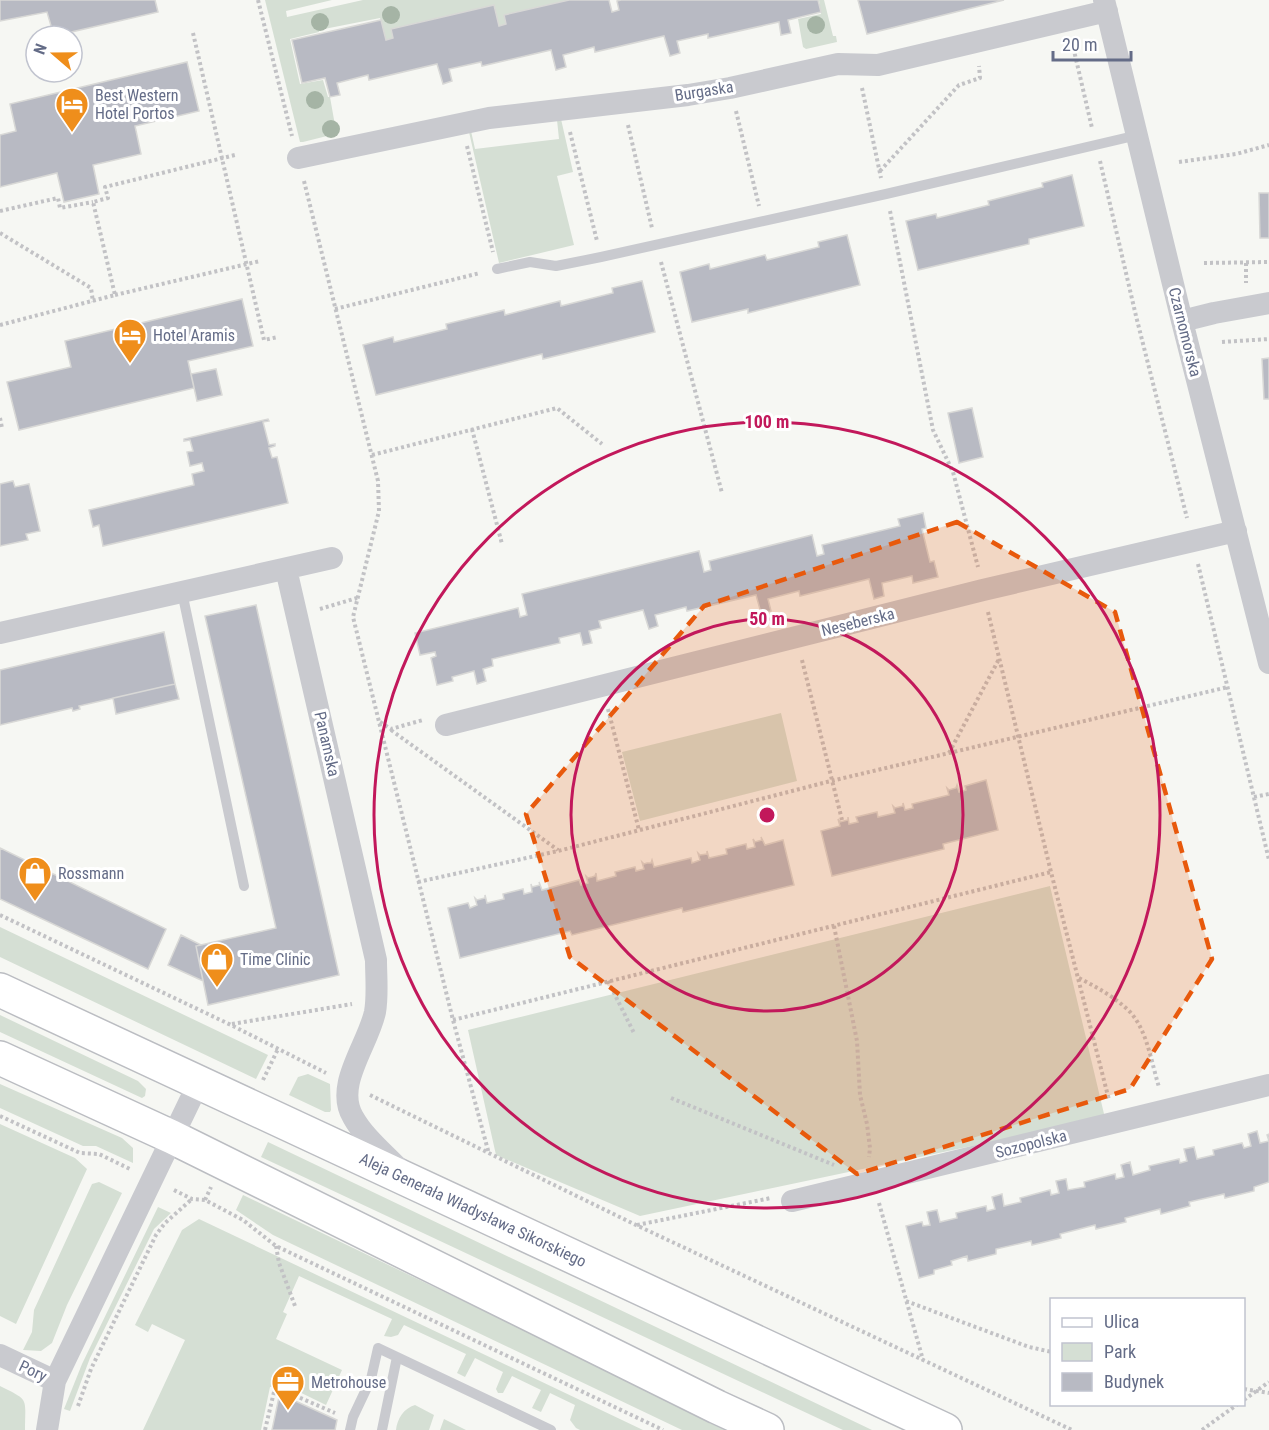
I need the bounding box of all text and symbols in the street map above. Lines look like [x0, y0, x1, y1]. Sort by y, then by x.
north arrow [24, 24, 84, 84]
scale bar [1053, 24, 1131, 62]
text: 20 m [1062, 34, 1097, 55]
text: N [30, 41, 51, 57]
street label: Burgaska [673, 77, 735, 105]
hotel icon: Best Western Hotel Portos [54, 86, 90, 133]
place label: Best Western Hotel Portos [95, 86, 179, 123]
street label: Czarnomorska [1165, 285, 1205, 379]
hotel icon: Hotel Aramis [112, 317, 148, 364]
place label: Hotel Aramis [153, 326, 235, 345]
text: 100 m [745, 411, 789, 432]
street label: Neseberska [819, 604, 897, 640]
text: 50 m [749, 608, 785, 629]
street label: Panamska [310, 710, 344, 778]
centre of rings [757, 805, 777, 825]
shop icon: Rossmann [17, 855, 53, 902]
place label: Rossmann [58, 864, 124, 883]
shop icon: Time Clinic [199, 941, 235, 988]
place label: Time Clinic [240, 950, 310, 969]
street label: Sozopolska [993, 1126, 1069, 1162]
street label: Aleja Generała Władysława Sikorskiego [357, 1149, 589, 1271]
legend [1050, 1298, 1245, 1406]
text: Ulica [1104, 1311, 1139, 1332]
text: Park [1104, 1341, 1136, 1362]
street label: Pory [16, 1356, 50, 1386]
office icon: Metrohouse [270, 1364, 306, 1411]
text: Budynek [1104, 1371, 1164, 1392]
place label: Metrohouse [311, 1373, 386, 1392]

